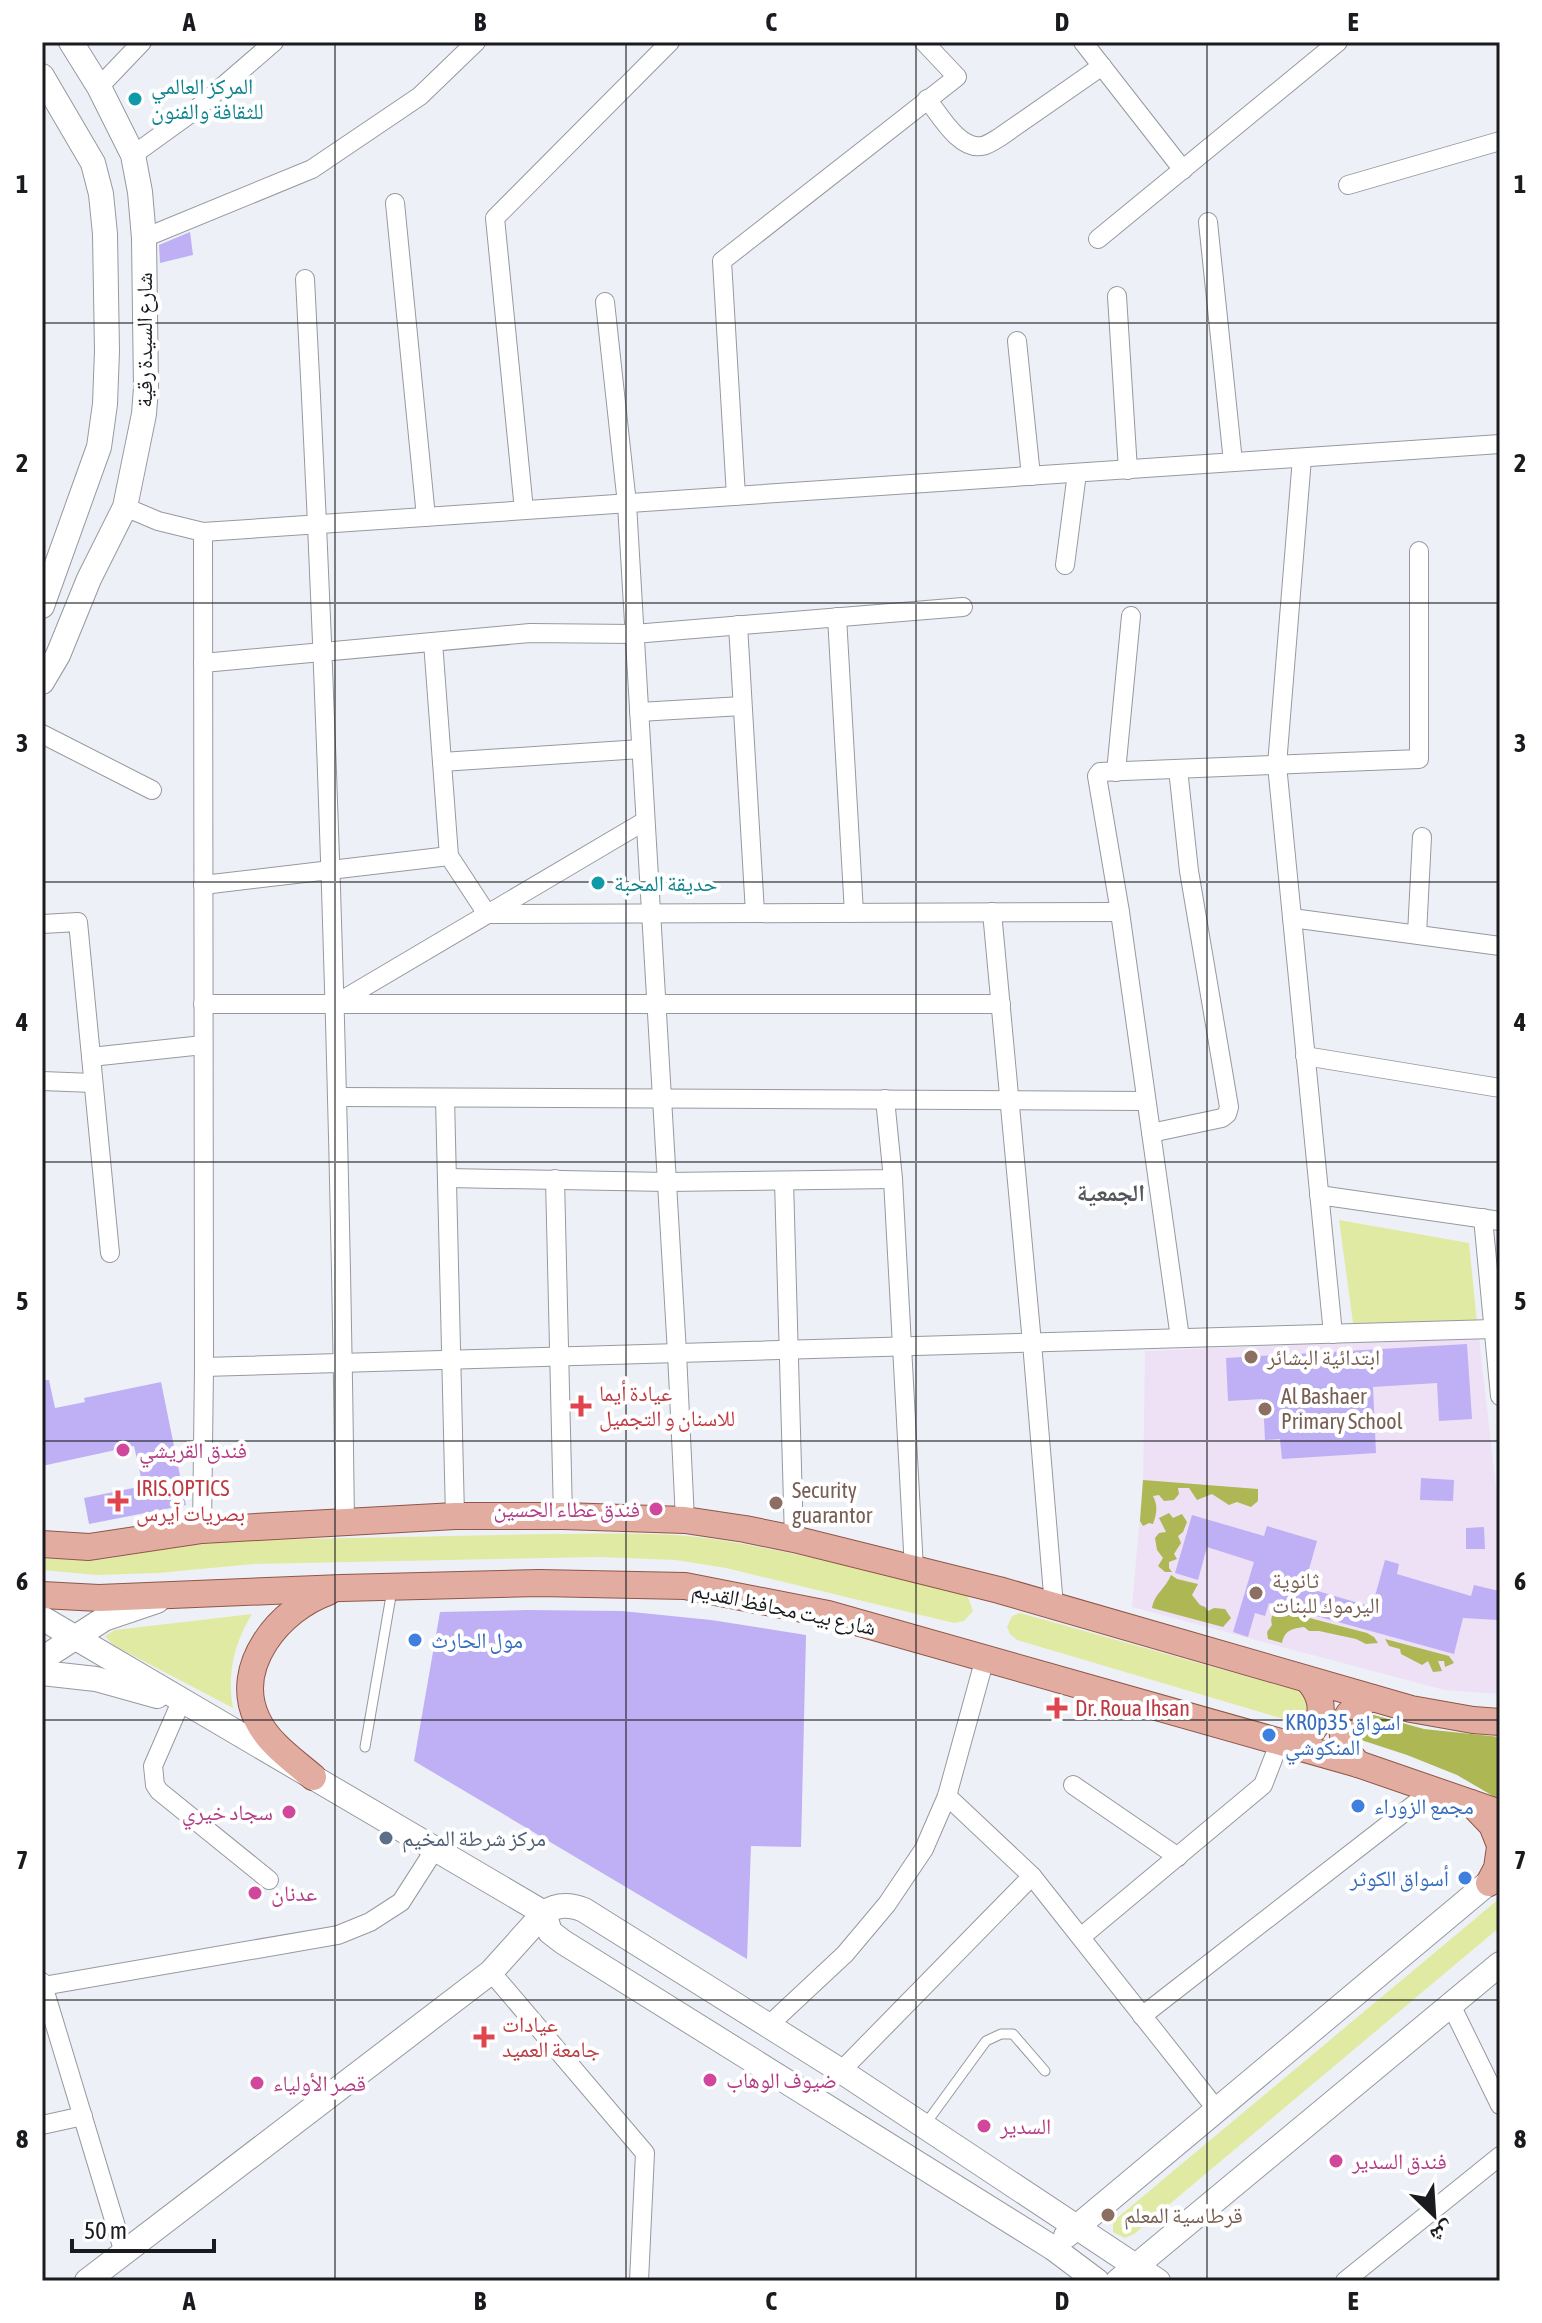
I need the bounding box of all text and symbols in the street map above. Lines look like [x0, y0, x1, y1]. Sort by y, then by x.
text: A [182, 7, 196, 37]
text: B [474, 7, 487, 37]
text: C [765, 7, 777, 37]
text: D [1055, 7, 1069, 37]
text: E [1347, 7, 1359, 37]
place label: المركز العالمي للثقافة والفنون [151, 73, 264, 125]
marker: المركز العالمي للثقافة والفنون [126, 90, 144, 108]
text: 1 [16, 169, 28, 199]
text: 1 [1514, 169, 1526, 199]
street label: شارع السيدة رقية [131, 272, 158, 408]
text: 2 [16, 448, 28, 478]
text: 2 [1514, 448, 1526, 478]
text: 3 [16, 728, 28, 758]
text: 3 [1514, 728, 1526, 758]
place label: حديقة المحبة [614, 870, 717, 896]
marker: حديقة المحبة [589, 874, 607, 892]
text: 4 [15, 1007, 28, 1037]
text: 4 [1513, 1007, 1526, 1037]
district label: الجمعية [1077, 1179, 1145, 1207]
text: 5 [16, 1286, 28, 1316]
text: 5 [1514, 1286, 1526, 1316]
place label: ابتدائية البشائر [1266, 1344, 1380, 1370]
marker: ابتدائية البشائر [1242, 1348, 1260, 1366]
place label: عيادة أيما للاسنان و التجميل [599, 1380, 735, 1432]
place label: Al Bashaer Primary School [1281, 1383, 1403, 1434]
marker: عيادة أيما للاسنان و التجميل [570, 1395, 592, 1417]
marker: Al Bashaer Primary School [1256, 1400, 1274, 1418]
place label: فندق القريشي [139, 1437, 247, 1468]
marker: فندق القريشي [114, 1441, 132, 1459]
place label: IRIS.OPTICS بصريات آيرس [136, 1475, 245, 1527]
place label: Security guarantor [792, 1477, 873, 1528]
marker: IRIS.OPTICS بصريات آيرس [107, 1490, 129, 1512]
marker: Security guarantor [767, 1494, 785, 1512]
place label: فندق عطاء الحسين [494, 1496, 640, 1523]
marker: فندق عطاء الحسين [647, 1500, 665, 1518]
text: 6 [16, 1566, 28, 1596]
text: 6 [1514, 1566, 1526, 1596]
place label: ثانوية اليرموك للبنات [1272, 1567, 1380, 1618]
street label: شارع بيت محافظ القديم [689, 1576, 878, 1642]
marker: ثانوية اليرموك للبنات [1247, 1584, 1265, 1602]
place label: مول الحارث [431, 1627, 523, 1654]
marker: مول الحارث [406, 1631, 424, 1649]
place label: Dr. Roua Ihsan [1075, 1695, 1190, 1721]
marker: Dr. Roua Ihsan [1046, 1697, 1068, 1719]
place label: KR0p35 اسواق المنكوشي [1285, 1709, 1401, 1765]
marker: KR0p35 اسواق المنكوشي [1260, 1726, 1278, 1744]
place label: مجمع الزوراء [1374, 1793, 1474, 1820]
marker: مجمع الزوراء [1349, 1797, 1367, 1815]
place label: سجاد خيري [182, 1799, 273, 1830]
marker: سجاد خيري [280, 1803, 298, 1821]
place label: مركز شرطة المخيم [402, 1825, 546, 1853]
marker: مركز شرطة المخيم [377, 1829, 395, 1847]
text: 7 [16, 1845, 28, 1875]
text: 7 [1514, 1845, 1526, 1875]
place label: أسواق الكوثر [1349, 1865, 1449, 1892]
marker: أسواق الكوثر [1456, 1869, 1474, 1887]
place label: عدنان [271, 1880, 317, 1907]
marker: عدنان [246, 1884, 264, 1902]
place label: عيادات جامعة العميد [502, 2011, 600, 2062]
marker: عيادات جامعة العميد [473, 2026, 495, 2048]
place label: ضيوف الوهاب [726, 2067, 837, 2093]
place label: قصر الأولياء [273, 2070, 366, 2096]
marker: ضيوف الوهاب [701, 2071, 719, 2089]
marker: قصر الأولياء [248, 2074, 266, 2092]
place label: السدير [999, 2113, 1051, 2139]
marker: السدير [975, 2117, 993, 2135]
text: 8 [16, 2124, 28, 2154]
text: 8 [1514, 2124, 1526, 2154]
place label: فندق السدير [1351, 2148, 1447, 2175]
marker: فندق السدير [1327, 2152, 1345, 2170]
north arrow [1394, 2175, 1474, 2255]
place label: قرطاسية المعلم [1124, 2202, 1243, 2230]
scale bar [72, 2203, 214, 2253]
marker: قرطاسية المعلم [1099, 2206, 1117, 2224]
text: ش [1426, 2216, 1459, 2250]
text: 50 m [84, 2217, 127, 2244]
text: A [182, 2286, 196, 2316]
text: B [474, 2286, 487, 2316]
text: C [765, 2286, 777, 2316]
text: D [1055, 2286, 1069, 2316]
text: E [1347, 2286, 1359, 2316]

